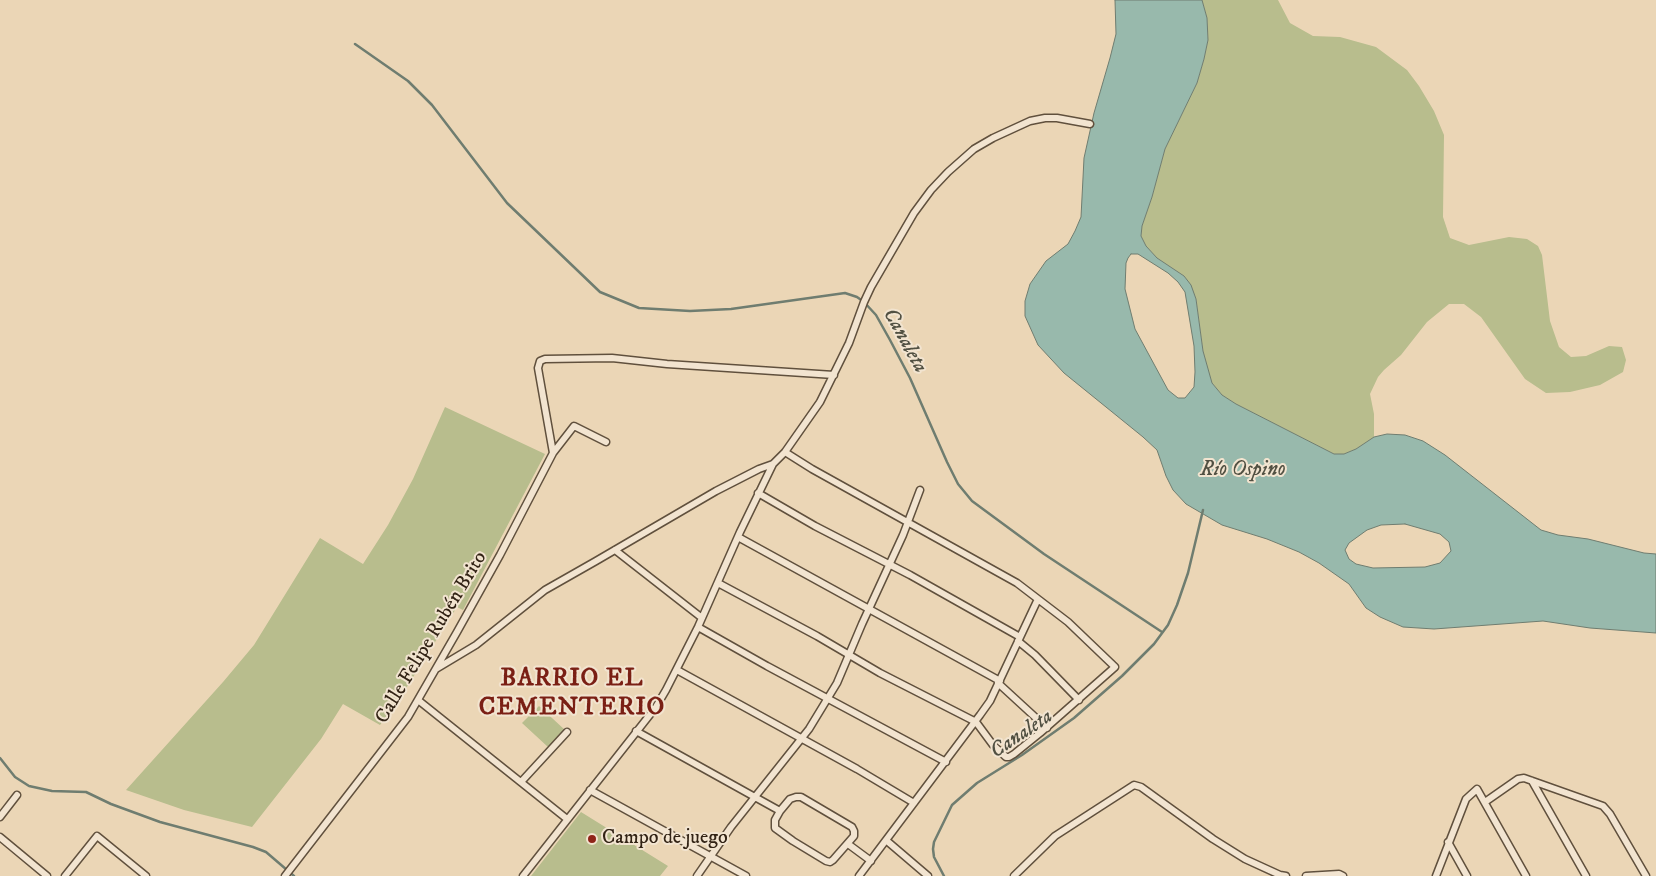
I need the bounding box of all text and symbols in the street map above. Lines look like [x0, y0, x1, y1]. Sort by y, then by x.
water label: Canaleta [876, 304, 932, 378]
water label: Río Ospino [1200, 458, 1286, 484]
street label: Calle Felipe Rubén Brito [371, 548, 493, 728]
district label: BARRIO EL CEMENTERIO [478, 665, 666, 724]
water label: Canaleta [986, 705, 1058, 765]
place label: Campo de juego [602, 827, 728, 851]
marker: Campo de juego [586, 833, 598, 845]

